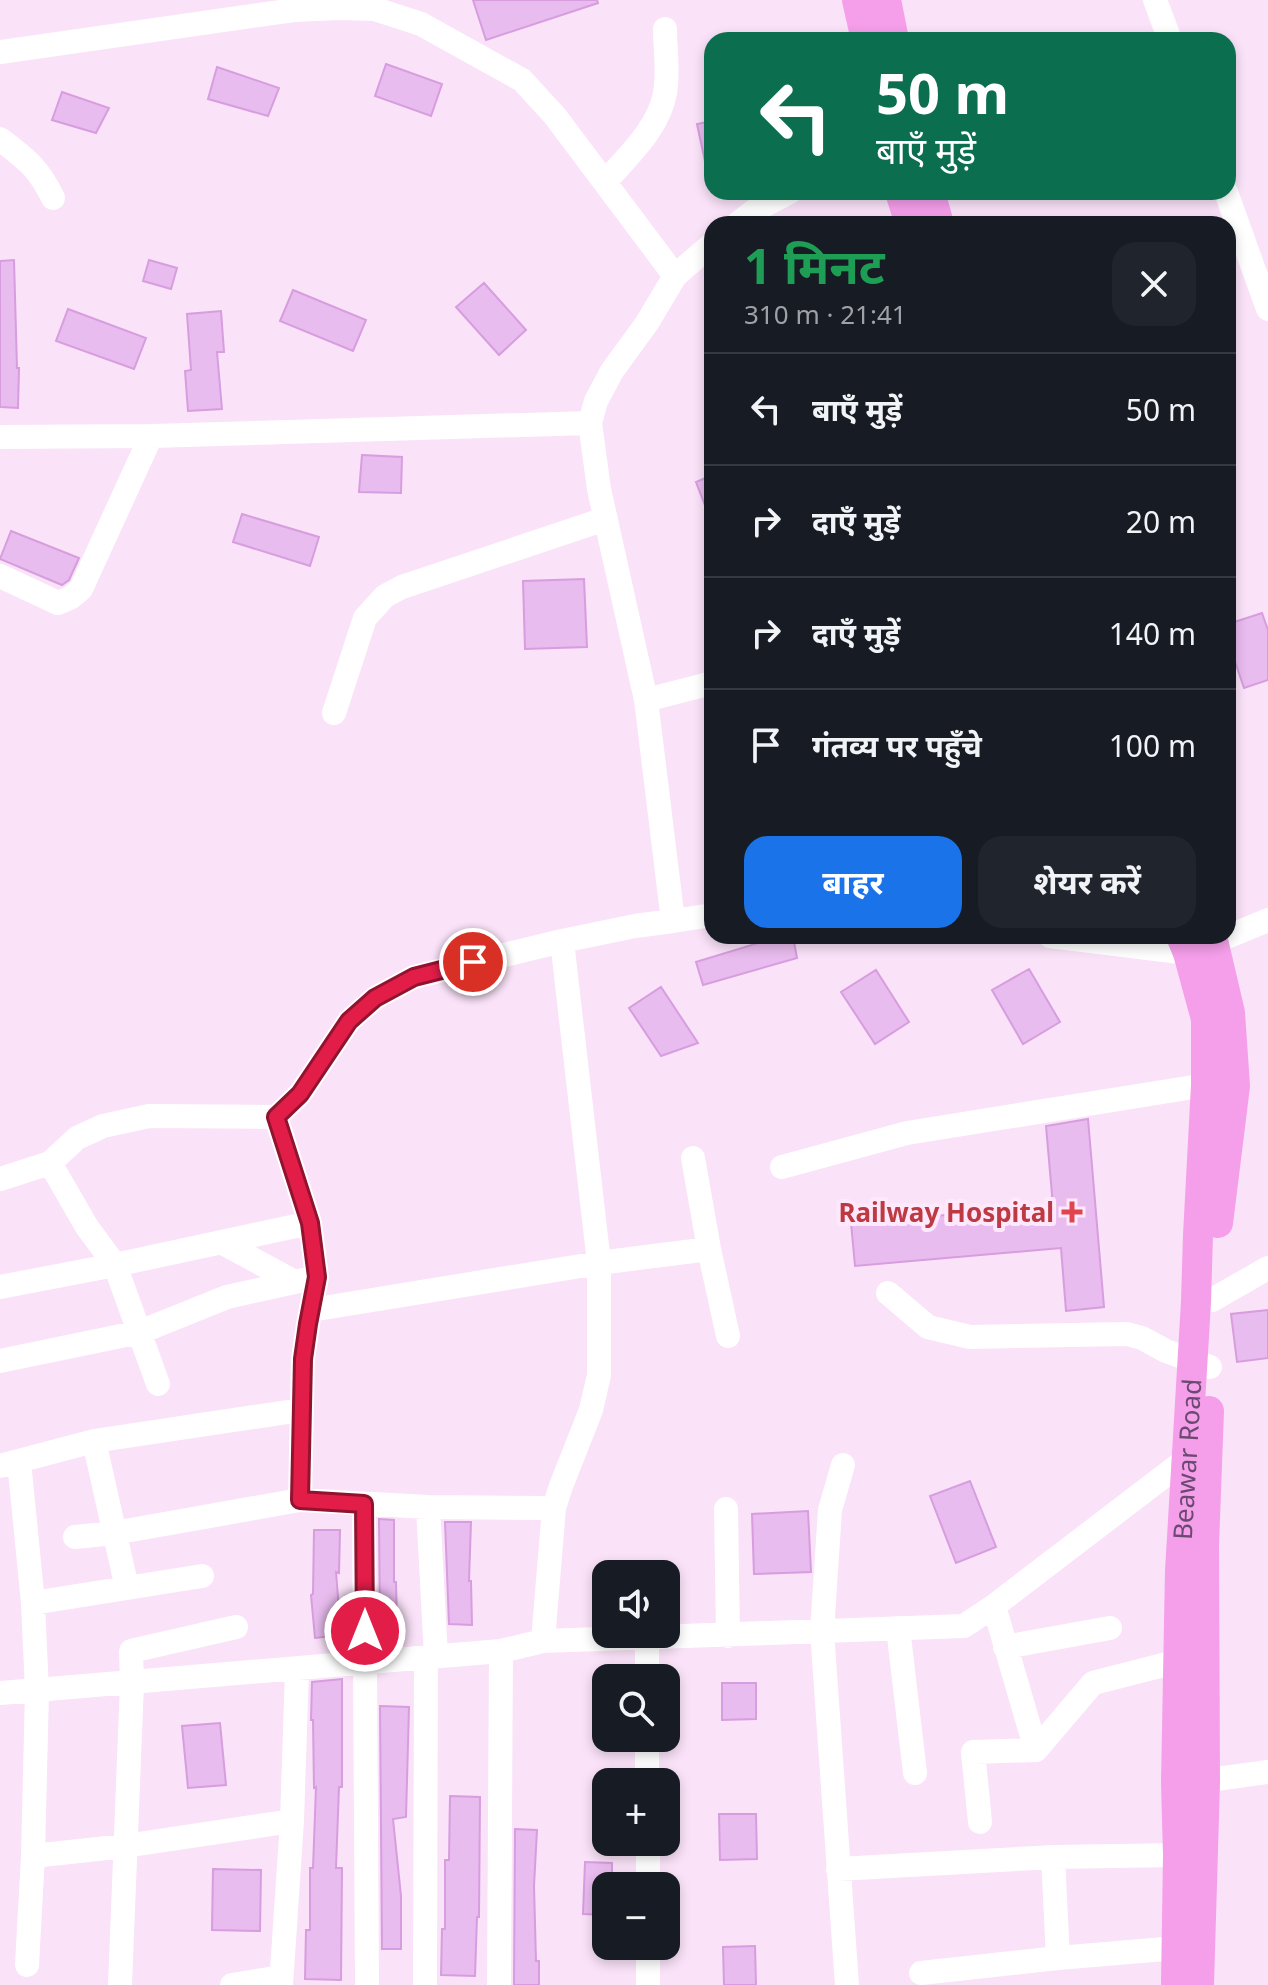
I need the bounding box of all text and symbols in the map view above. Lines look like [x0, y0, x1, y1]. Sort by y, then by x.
text: 50 m [876, 54, 1009, 130]
icon: left [744, 64, 848, 168]
text: बाएँ मुड़ें [876, 126, 976, 175]
text: 1 मिनट [744, 233, 885, 298]
button: close [1112, 242, 1196, 326]
text: 310 m · 21:41 [744, 296, 907, 332]
icon: left [744, 387, 788, 431]
text: बाएँ मुड़ें [812, 389, 902, 430]
text: 50 m [1126, 389, 1196, 430]
icon: right [744, 499, 788, 543]
text: दाएँ मुड़ें [812, 501, 900, 542]
text: 20 m [1126, 501, 1196, 542]
icon: right [744, 611, 788, 655]
text: दाएँ मुड़ें [812, 613, 900, 654]
text: 140 m [1109, 613, 1196, 654]
icon: arrive [744, 723, 788, 767]
text: गंतव्य पर पहुँचे [812, 725, 982, 766]
text: 100 m [1109, 725, 1196, 766]
button: बाहर [744, 836, 962, 928]
button: शेयर करें [978, 836, 1196, 928]
pin [439, 928, 507, 996]
icon: arrive [451, 940, 495, 984]
place label: Railway Hospital [838, 1194, 1054, 1230]
marker: Railway Hospital [1061, 1201, 1083, 1223]
street label: Beawar Road [1164, 1378, 1209, 1541]
map controls [592, 1560, 680, 1960]
button: sound [592, 1560, 680, 1648]
position arrow [323, 1589, 407, 1673]
button: search [592, 1664, 680, 1752]
button: + [592, 1768, 680, 1856]
button: − [592, 1872, 680, 1960]

